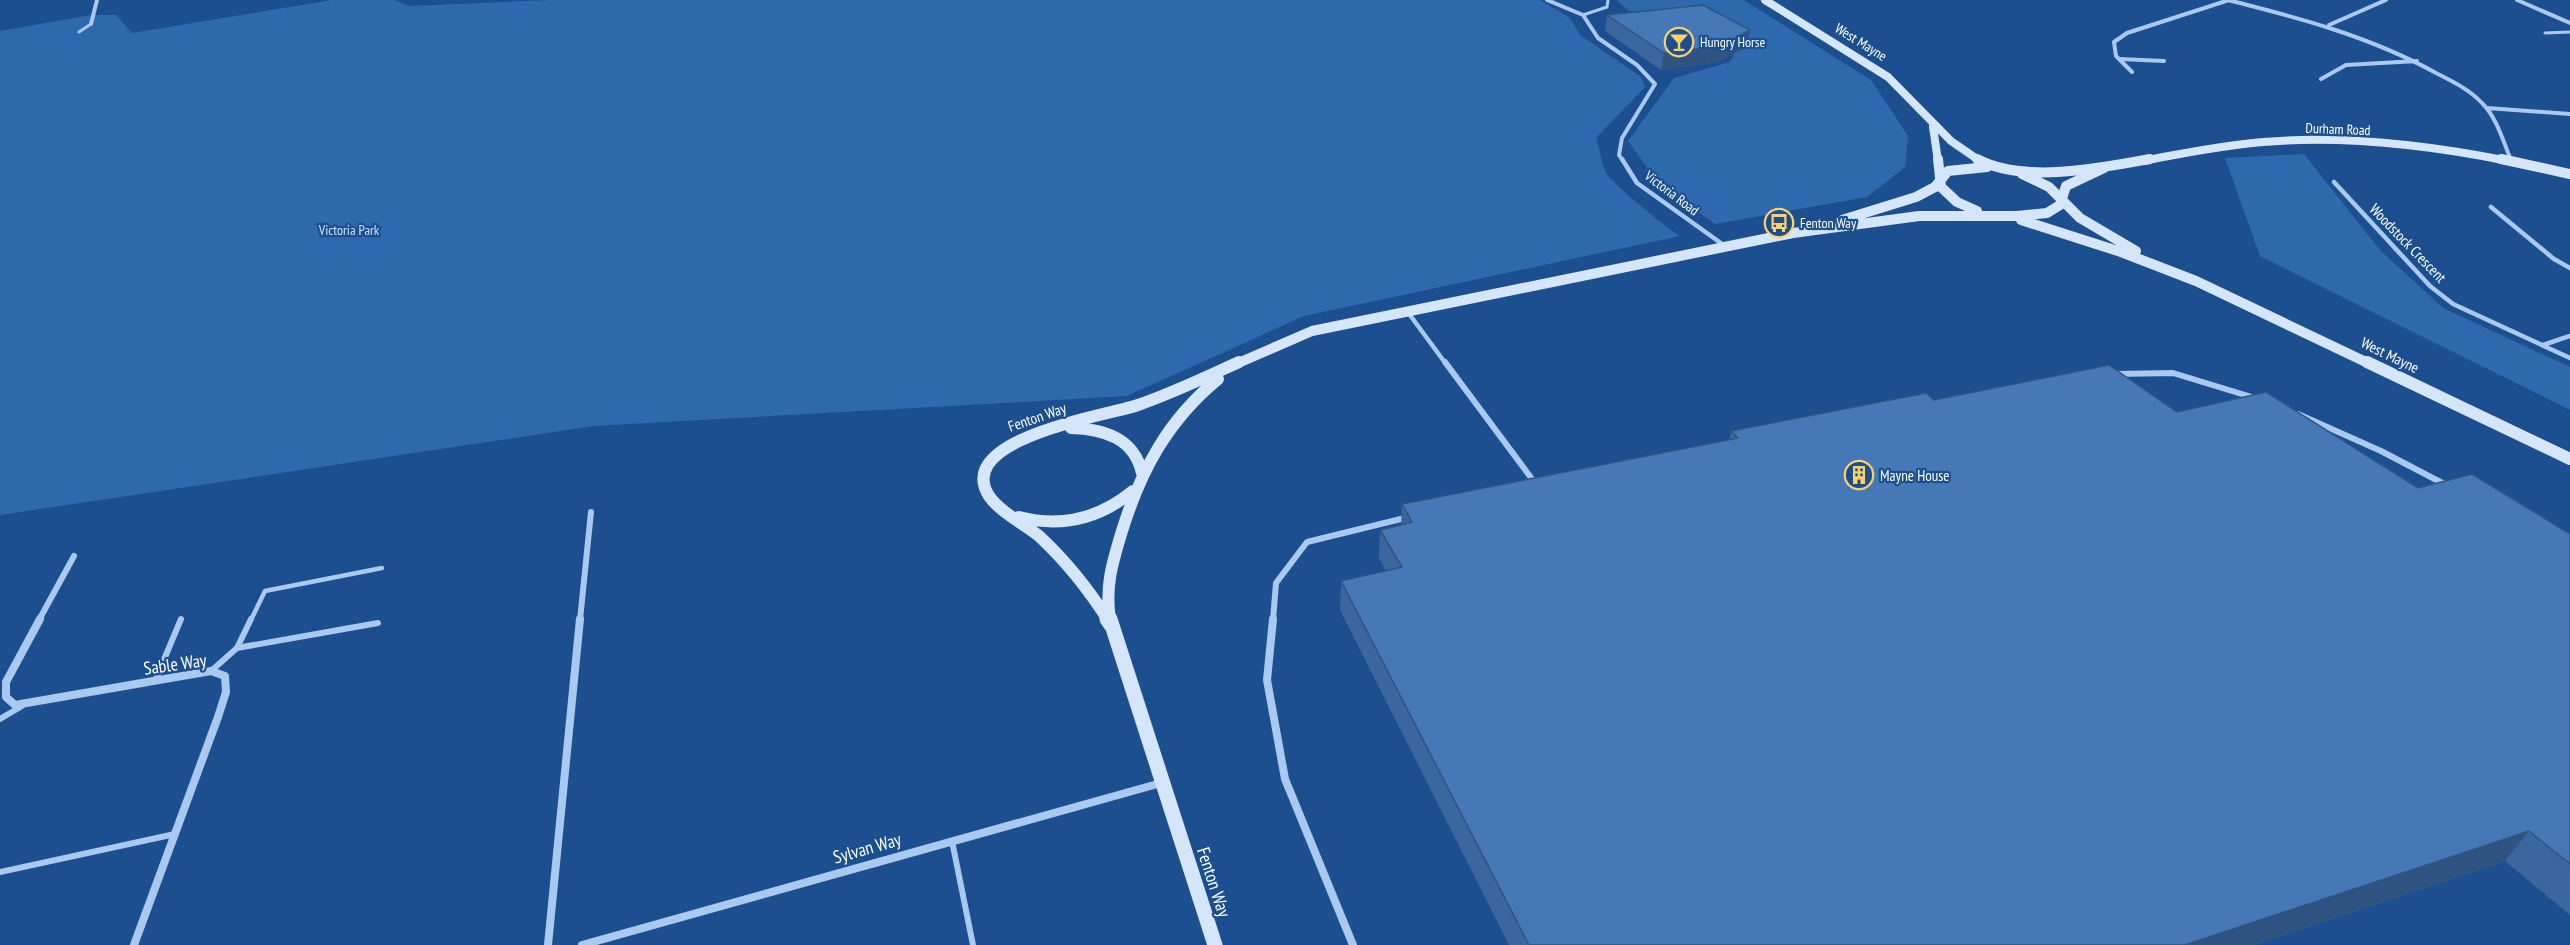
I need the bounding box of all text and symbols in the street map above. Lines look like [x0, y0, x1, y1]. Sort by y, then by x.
street label: West Mayne [1832, 19, 1891, 65]
bar icon: Hungry Horse [1663, 26, 1695, 58]
place label: Hungry Horse [1700, 33, 1766, 51]
street label: Durham Road [2305, 119, 2371, 139]
street label: Victoria Road [1640, 166, 1703, 219]
street label: Woodstock Crescent [2366, 200, 2450, 286]
bus stop icon: Fenton Way [1763, 207, 1795, 239]
place label: Fenton Way [1800, 214, 1857, 232]
park label: Victoria Park [318, 221, 380, 239]
street label: West Mayne [2358, 333, 2422, 377]
street label: Fenton Way [1005, 398, 1069, 436]
building icon: Mayne House [1843, 459, 1875, 491]
place label: Mayne House [1880, 466, 1949, 485]
street label: Sable Way [142, 648, 208, 680]
street label: Sylvan Way [830, 827, 904, 869]
street label: Fenton Way [1192, 844, 1236, 920]

